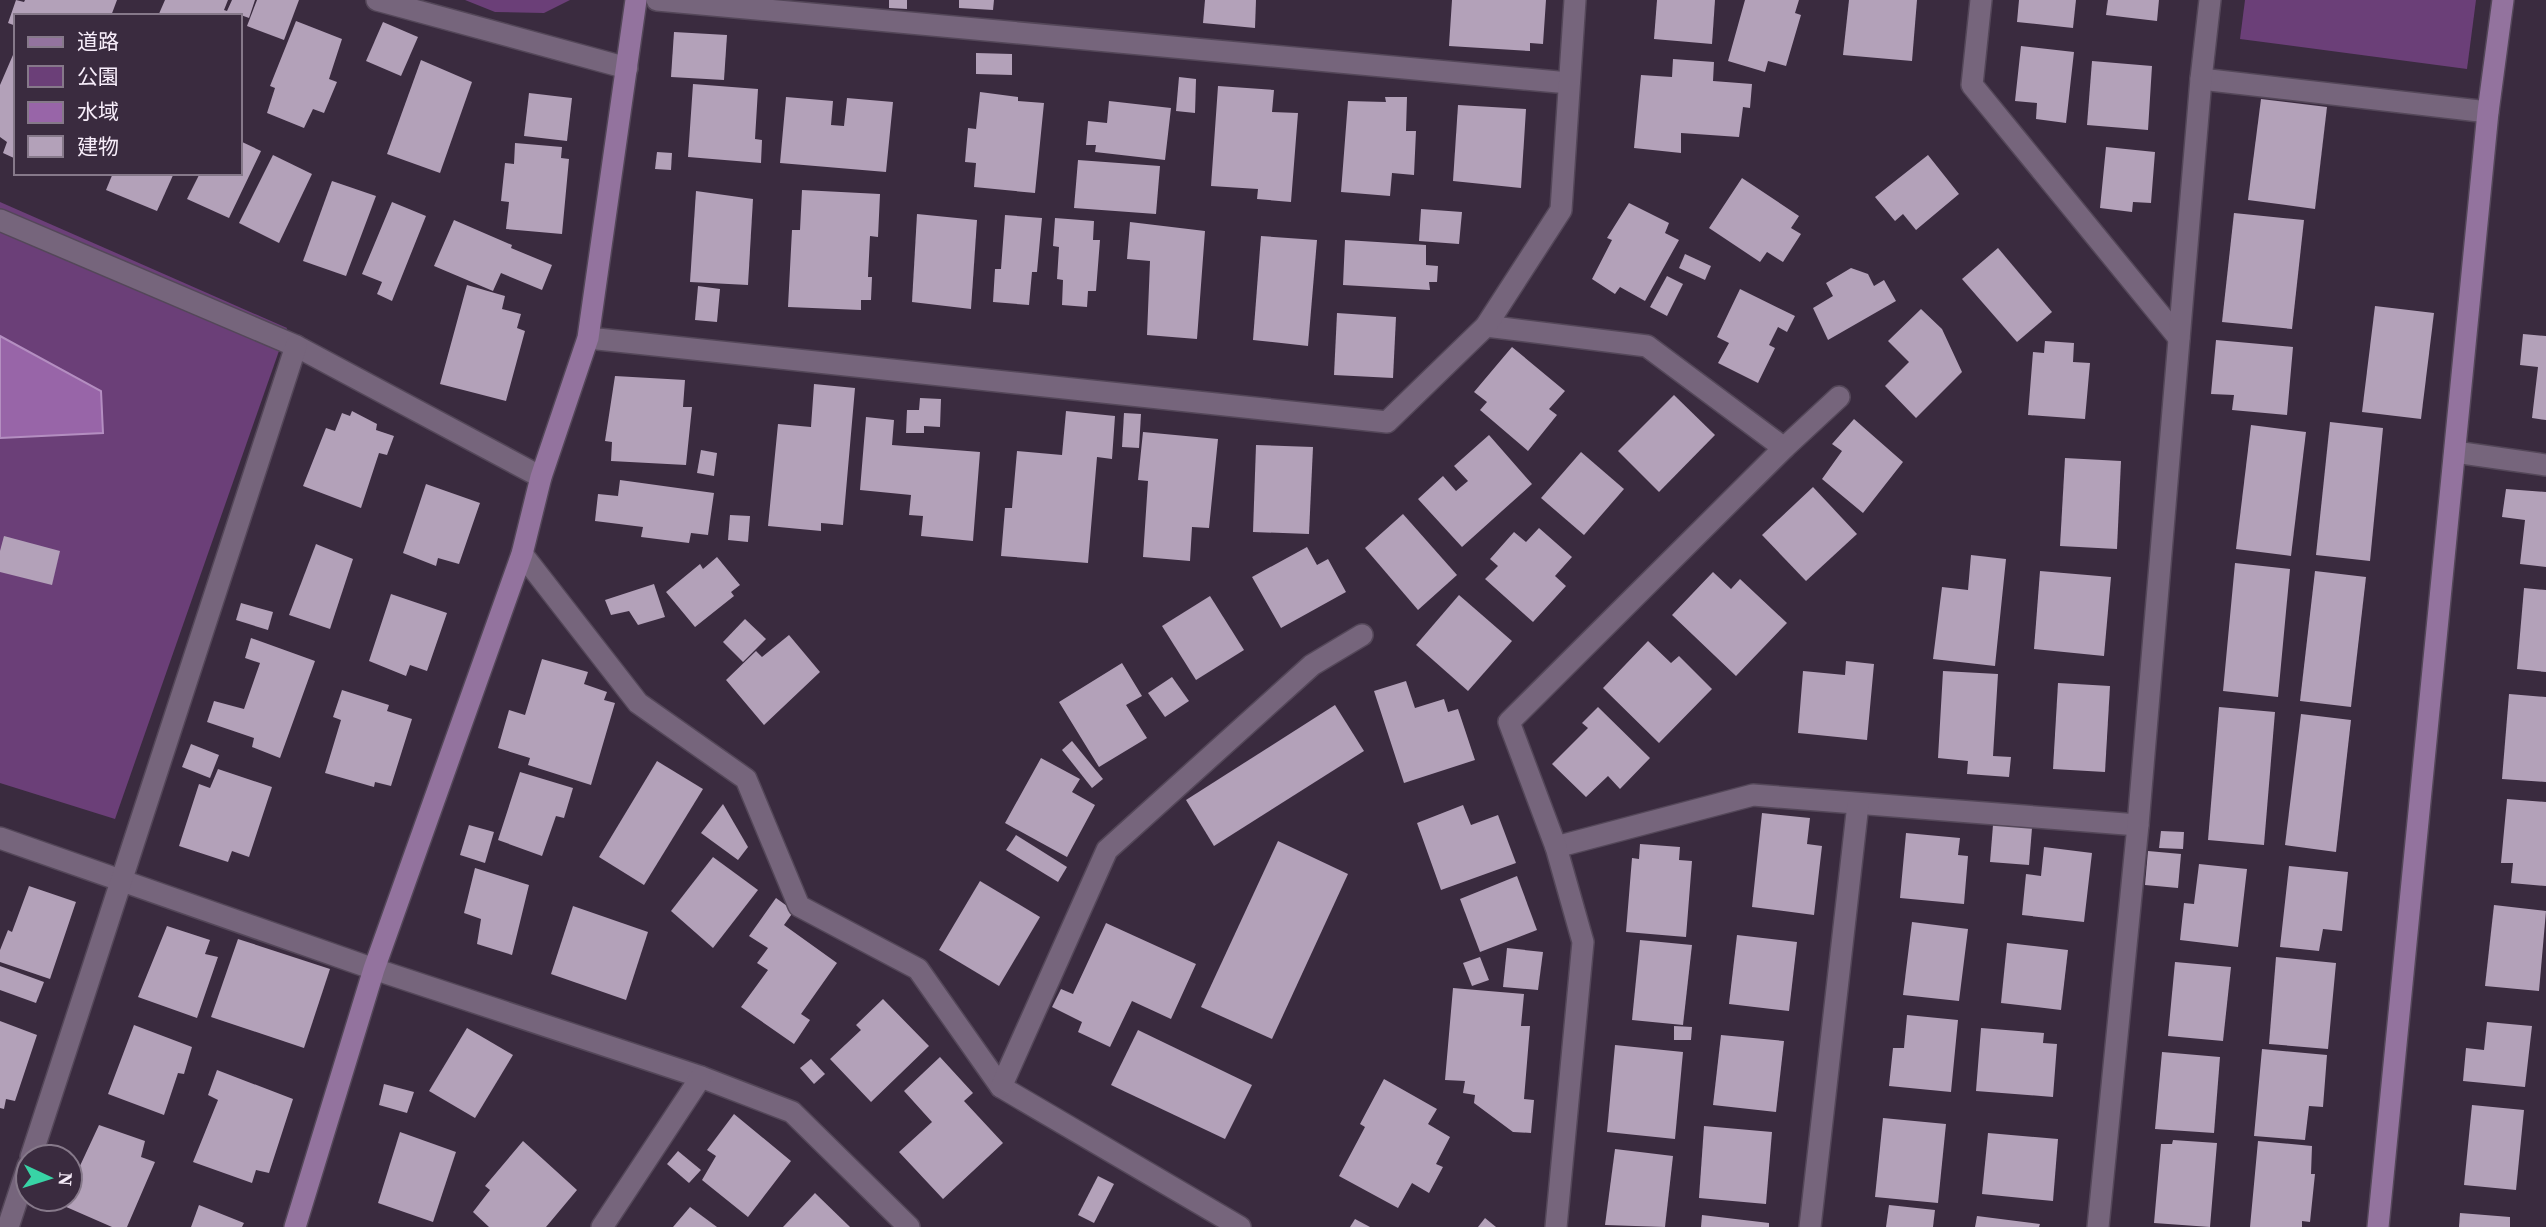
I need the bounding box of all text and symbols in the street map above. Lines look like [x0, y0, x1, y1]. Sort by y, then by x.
legend [14, 14, 242, 175]
text: 道路 [77, 27, 119, 56]
text: 公園 [77, 62, 119, 91]
text: 水域 [77, 97, 119, 126]
text: 建物 [77, 132, 119, 161]
north arrow [14, 1143, 84, 1213]
text: N [52, 1171, 79, 1187]

